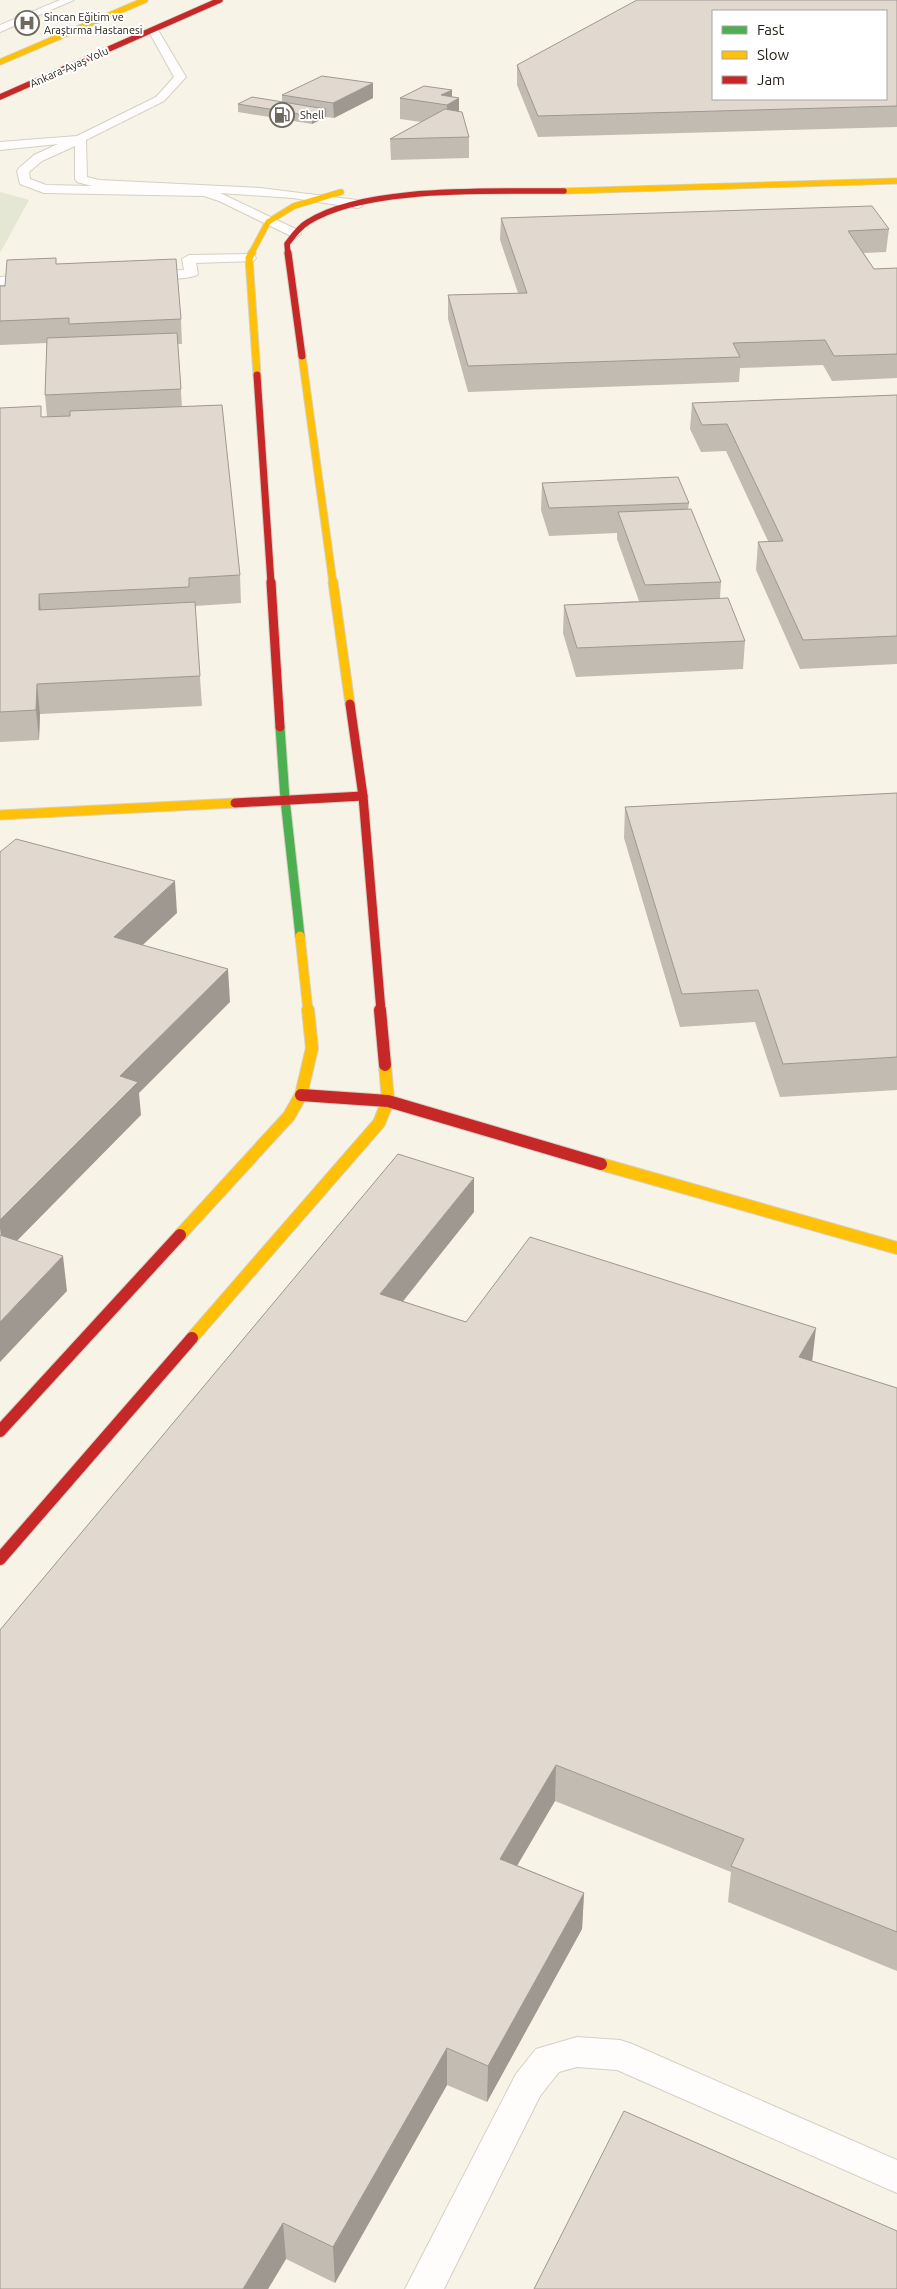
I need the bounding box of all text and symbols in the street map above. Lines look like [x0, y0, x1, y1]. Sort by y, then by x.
hospital icon: Sincan Eğitim ve Araştırma Hastanesi [14, 10, 40, 36]
legend [712, 10, 887, 100]
place label: Sincan Eğitim ve Araştırma Hastanesi [44, 11, 142, 36]
text: Fast [757, 21, 785, 38]
street label: Ankara-Ayaş Yolu [28, 44, 110, 90]
text: Slow [757, 46, 790, 63]
text: Jam [757, 71, 785, 88]
fuel station icon: Shell [269, 102, 295, 128]
place label: Shell [300, 109, 324, 121]

